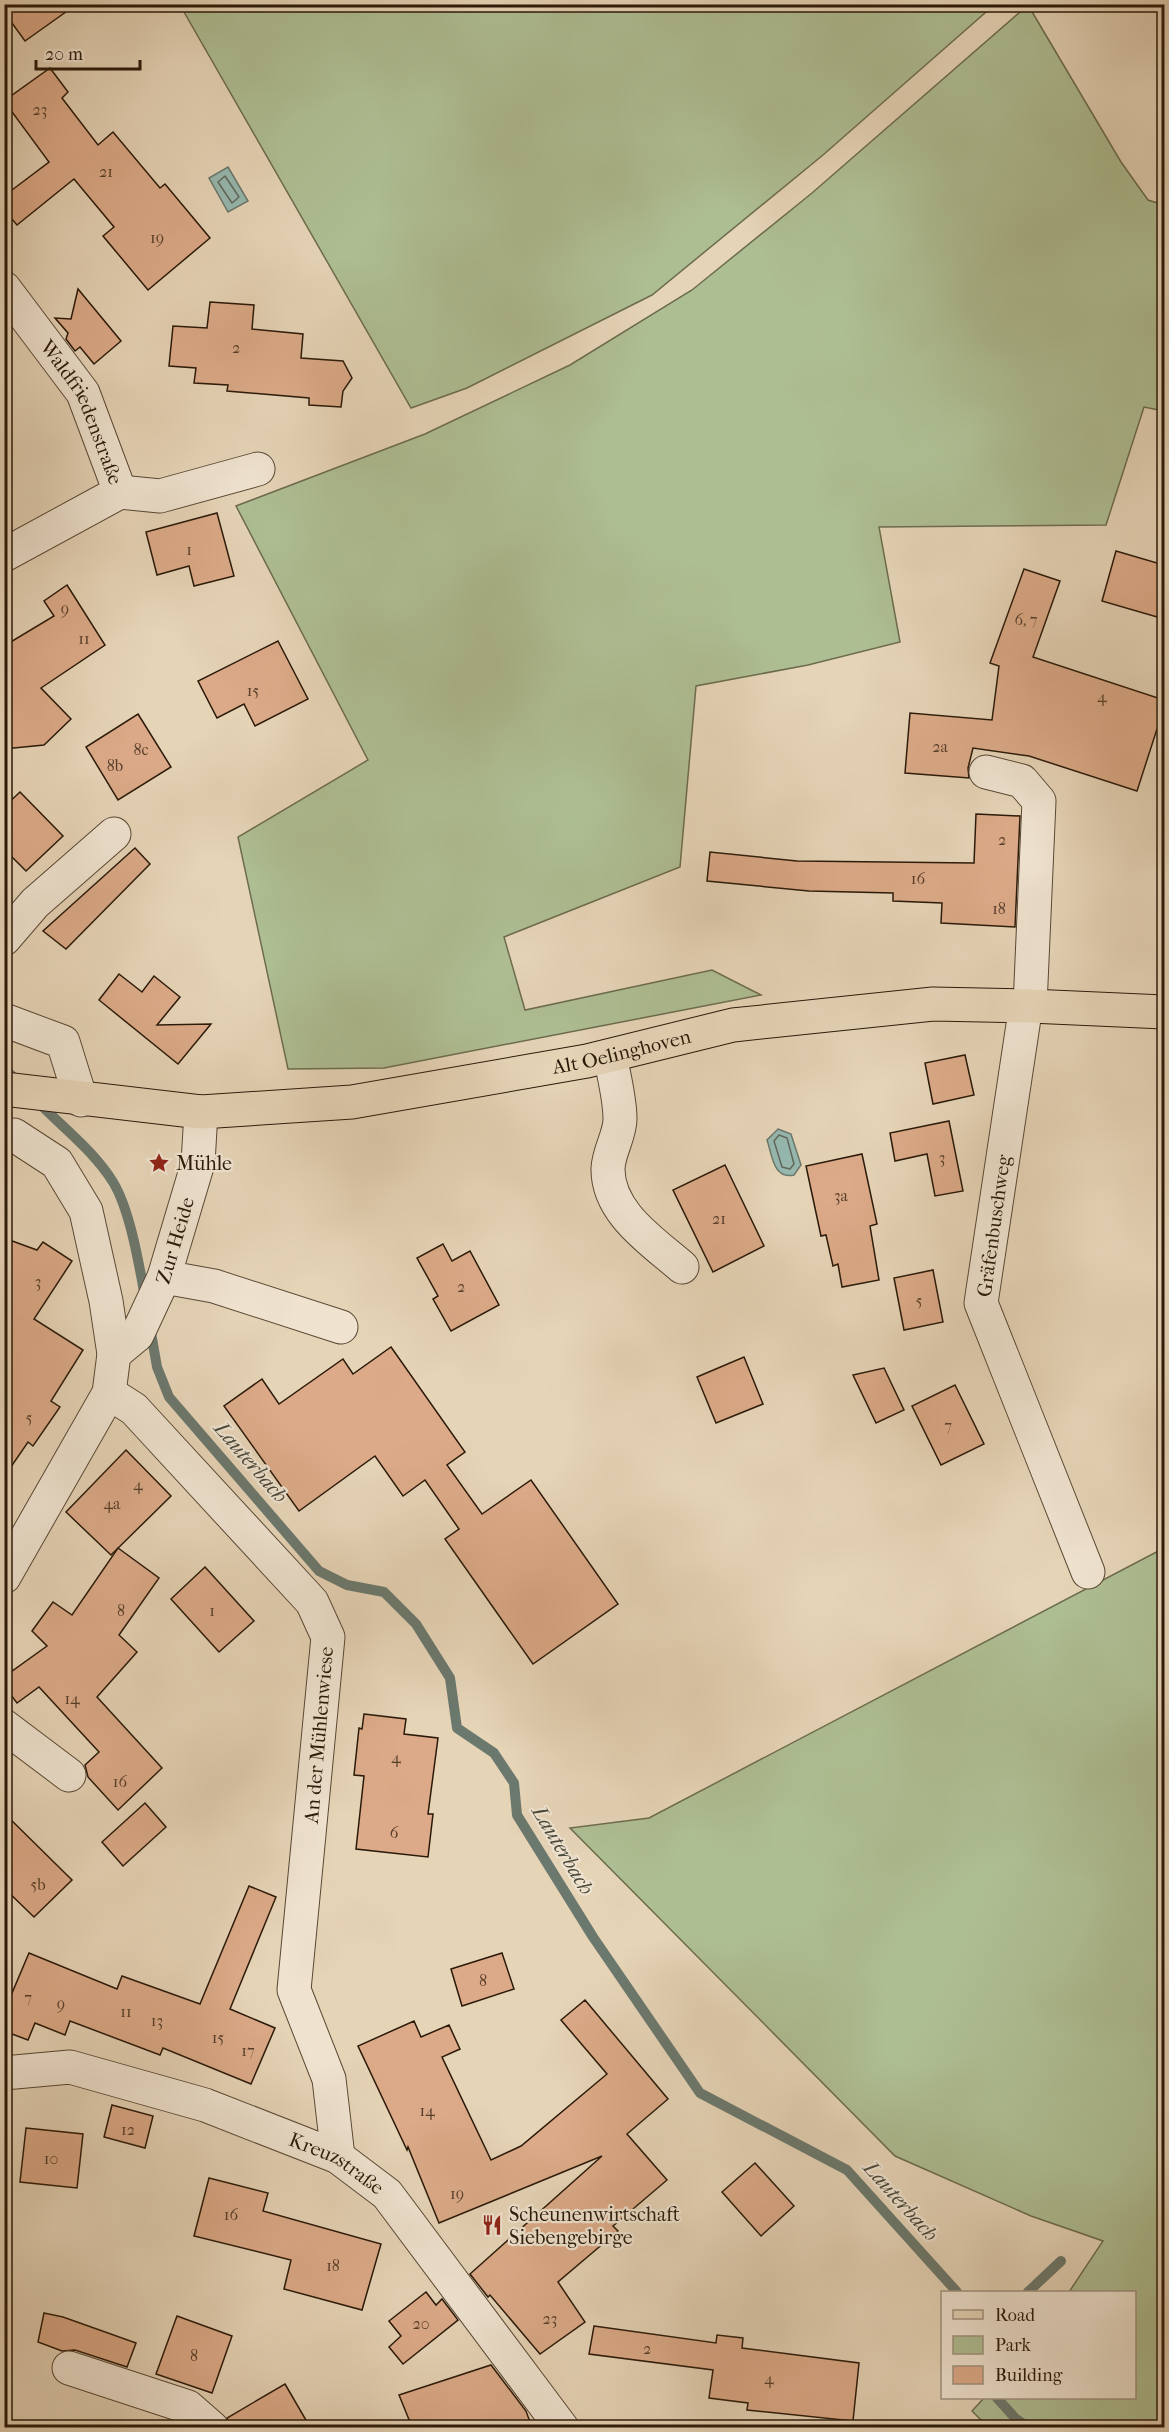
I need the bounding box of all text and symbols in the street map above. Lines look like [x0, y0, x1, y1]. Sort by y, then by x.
scale bar [36, 33, 140, 71]
text: 20 m [45, 44, 83, 65]
house number: 23 [33, 100, 47, 119]
house number: 21 [99, 162, 113, 181]
house number: 19 [150, 228, 164, 247]
street label: Waldfriedenstraße [35, 335, 128, 488]
house number: 2 [232, 338, 240, 357]
house number: 1 [186, 540, 192, 559]
house number: 9 [61, 599, 69, 618]
house number: 6, 7 [1014, 610, 1038, 629]
house number: 11 [78, 629, 90, 648]
house number: 15 [247, 681, 259, 700]
house number: 4 [1097, 687, 1107, 706]
house number: 2a [932, 737, 948, 756]
house number: 8c [133, 740, 149, 759]
house number: 8b [107, 756, 123, 775]
house number: 2 [998, 830, 1006, 849]
house number: 16 [911, 869, 925, 888]
house number: 18 [992, 899, 1006, 918]
street label: Alt Oelinghoven [550, 1024, 693, 1078]
house number: 3 [939, 1148, 945, 1167]
place icon: Mühle [147, 1151, 171, 1175]
place label: Mühle [176, 1152, 232, 1175]
street label: Gräfenbuschweg [973, 1153, 1015, 1299]
house number: 3a [834, 1186, 849, 1205]
street label: Zur Heide [151, 1194, 199, 1287]
house number: 21 [712, 1209, 726, 1228]
house number: 3 [35, 1272, 41, 1291]
house number: 2 [457, 1277, 465, 1296]
house number: 5 [916, 1291, 923, 1310]
house number: 5 [26, 1408, 33, 1427]
water label: Lauterbach [208, 1415, 293, 1507]
house number: 7 [944, 1416, 952, 1435]
house number: 4 [133, 1475, 143, 1494]
house number: 4a [104, 1494, 121, 1513]
house number: 8 [117, 1601, 125, 1620]
house number: 1 [209, 1601, 215, 1620]
street label: An der Mühlenwiese [300, 1646, 338, 1825]
house number: 14 [64, 1689, 80, 1708]
house number: 4 [391, 1748, 401, 1767]
house number: 16 [113, 1772, 127, 1791]
water label: Lauterbach [526, 1800, 599, 1899]
house number: 6 [390, 1823, 399, 1842]
house number: 5b [30, 1875, 46, 1894]
house number: 8 [479, 1971, 487, 1990]
house number: 7 [24, 1988, 32, 2007]
house number: 9 [57, 1994, 65, 2013]
house number: 11 [120, 2002, 132, 2021]
house number: 13 [151, 2011, 163, 2030]
house number: 15 [212, 2028, 224, 2047]
house number: 17 [241, 2041, 255, 2060]
house number: 14 [419, 2101, 435, 2120]
house number: 12 [121, 2120, 135, 2139]
street label: Kreuzstraße [286, 2128, 389, 2199]
house number: 10 [44, 2149, 58, 2168]
water label: Lauterbach [858, 2155, 943, 2246]
house number: 19 [450, 2184, 464, 2203]
place label: Scheunenwirtschaft Siebengebirge [509, 2203, 680, 2249]
house number: 16 [224, 2205, 238, 2224]
restaurant icon: Scheunenwirtschaft Siebengebirge [480, 2213, 504, 2237]
house number: 18 [326, 2256, 340, 2275]
legend [941, 2291, 1136, 2399]
text: Road [995, 2305, 1035, 2326]
house number: 23 [543, 2309, 557, 2328]
house number: 20 [412, 2314, 430, 2333]
text: Park [995, 2335, 1032, 2356]
house number: 2 [643, 2339, 651, 2358]
house number: 8 [190, 2346, 198, 2365]
text: Building [995, 2365, 1063, 2386]
house number: 4 [764, 2369, 774, 2388]

